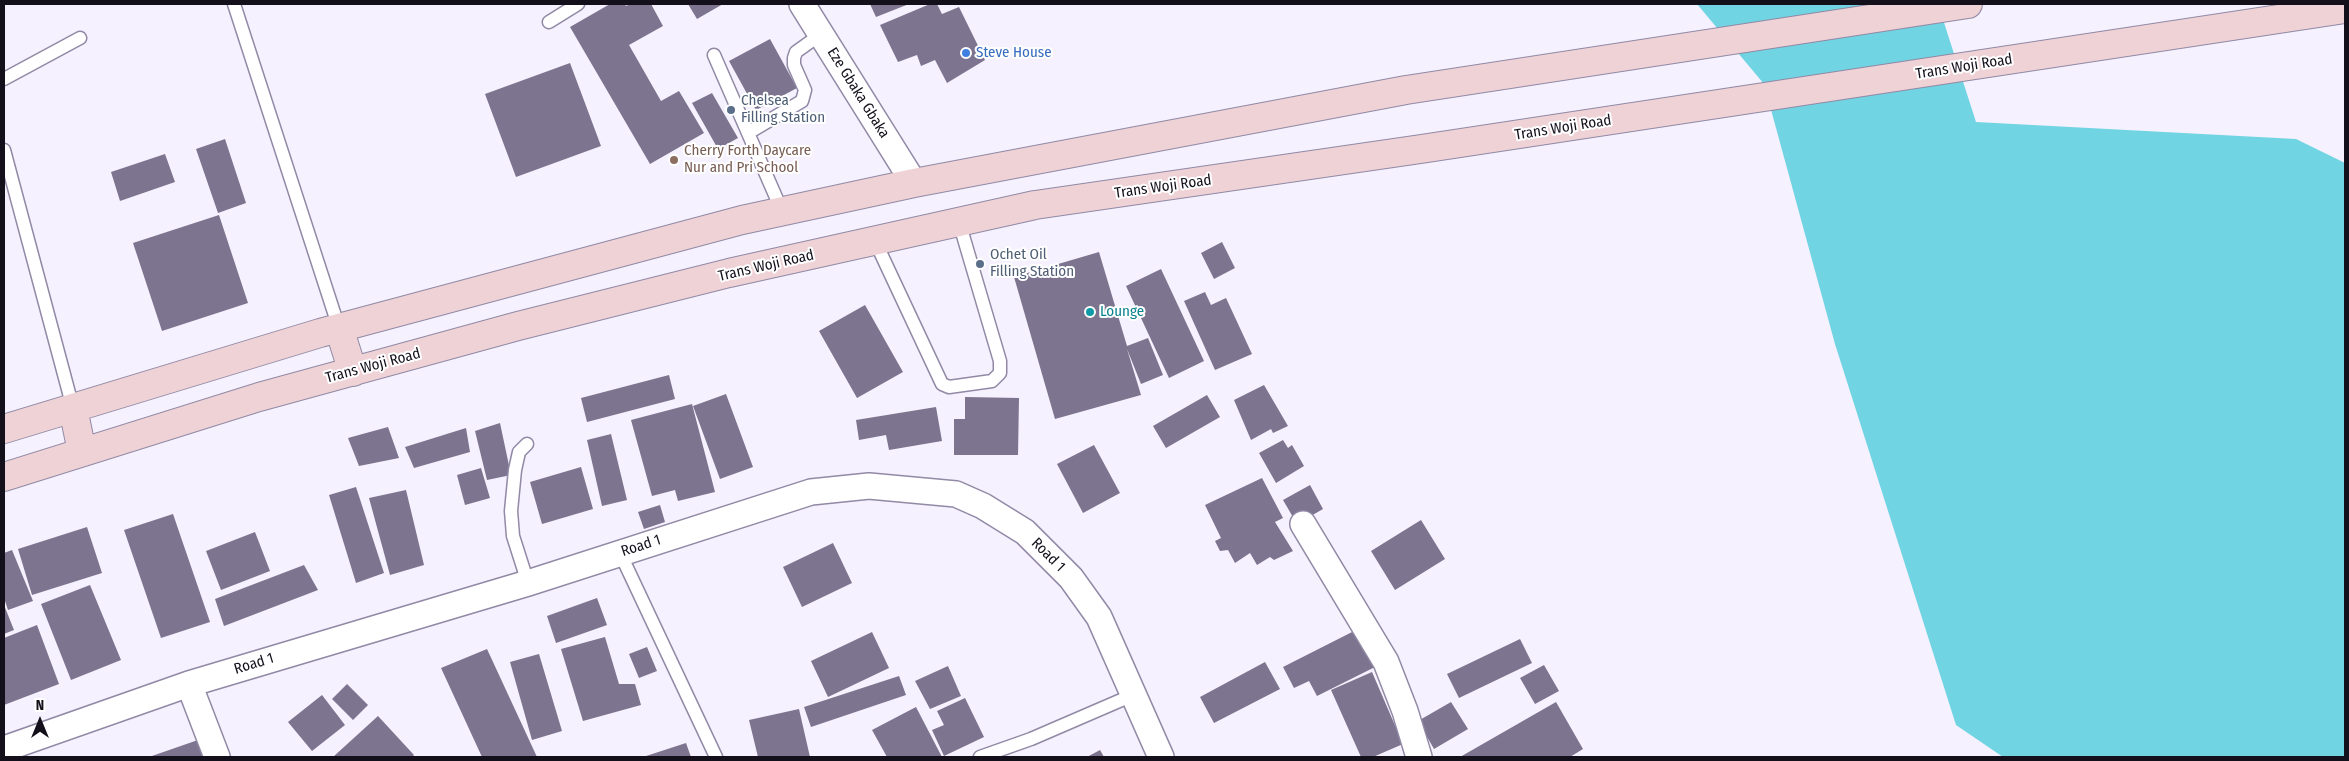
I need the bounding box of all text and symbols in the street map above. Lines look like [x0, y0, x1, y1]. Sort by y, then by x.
place label: Steve House [976, 44, 1052, 62]
street label: Eze Gbaka Gbaka [823, 45, 893, 141]
marker: Steve House [960, 47, 972, 59]
street label: Trans Woji Road [1914, 50, 2014, 84]
place label: Chelsea Filling Station [741, 92, 825, 127]
marker: Chelsea Filling Station [725, 104, 737, 116]
street label: Trans Woji Road [1513, 111, 1613, 145]
place label: Cherry Forth Daycare Nur and Pri School [684, 142, 811, 177]
marker: Cherry Forth Daycare Nur and Pri School [668, 154, 680, 166]
street label: Trans Woji Road [1113, 171, 1213, 203]
street label: Trans Woji Road [716, 246, 816, 286]
place label: Ochet Oil Filling Station [990, 246, 1074, 281]
marker: Ochet Oil Filling Station [974, 258, 986, 270]
place label: Lounge [1100, 303, 1144, 321]
marker: Lounge [1084, 306, 1096, 318]
street label: Trans Woji Road [324, 345, 422, 387]
street label: Road 1 [619, 531, 663, 561]
street label: Road 1 [1027, 534, 1069, 576]
street label: Road 1 [232, 649, 276, 679]
north arrow [15, 696, 65, 746]
text: N [36, 697, 44, 714]

